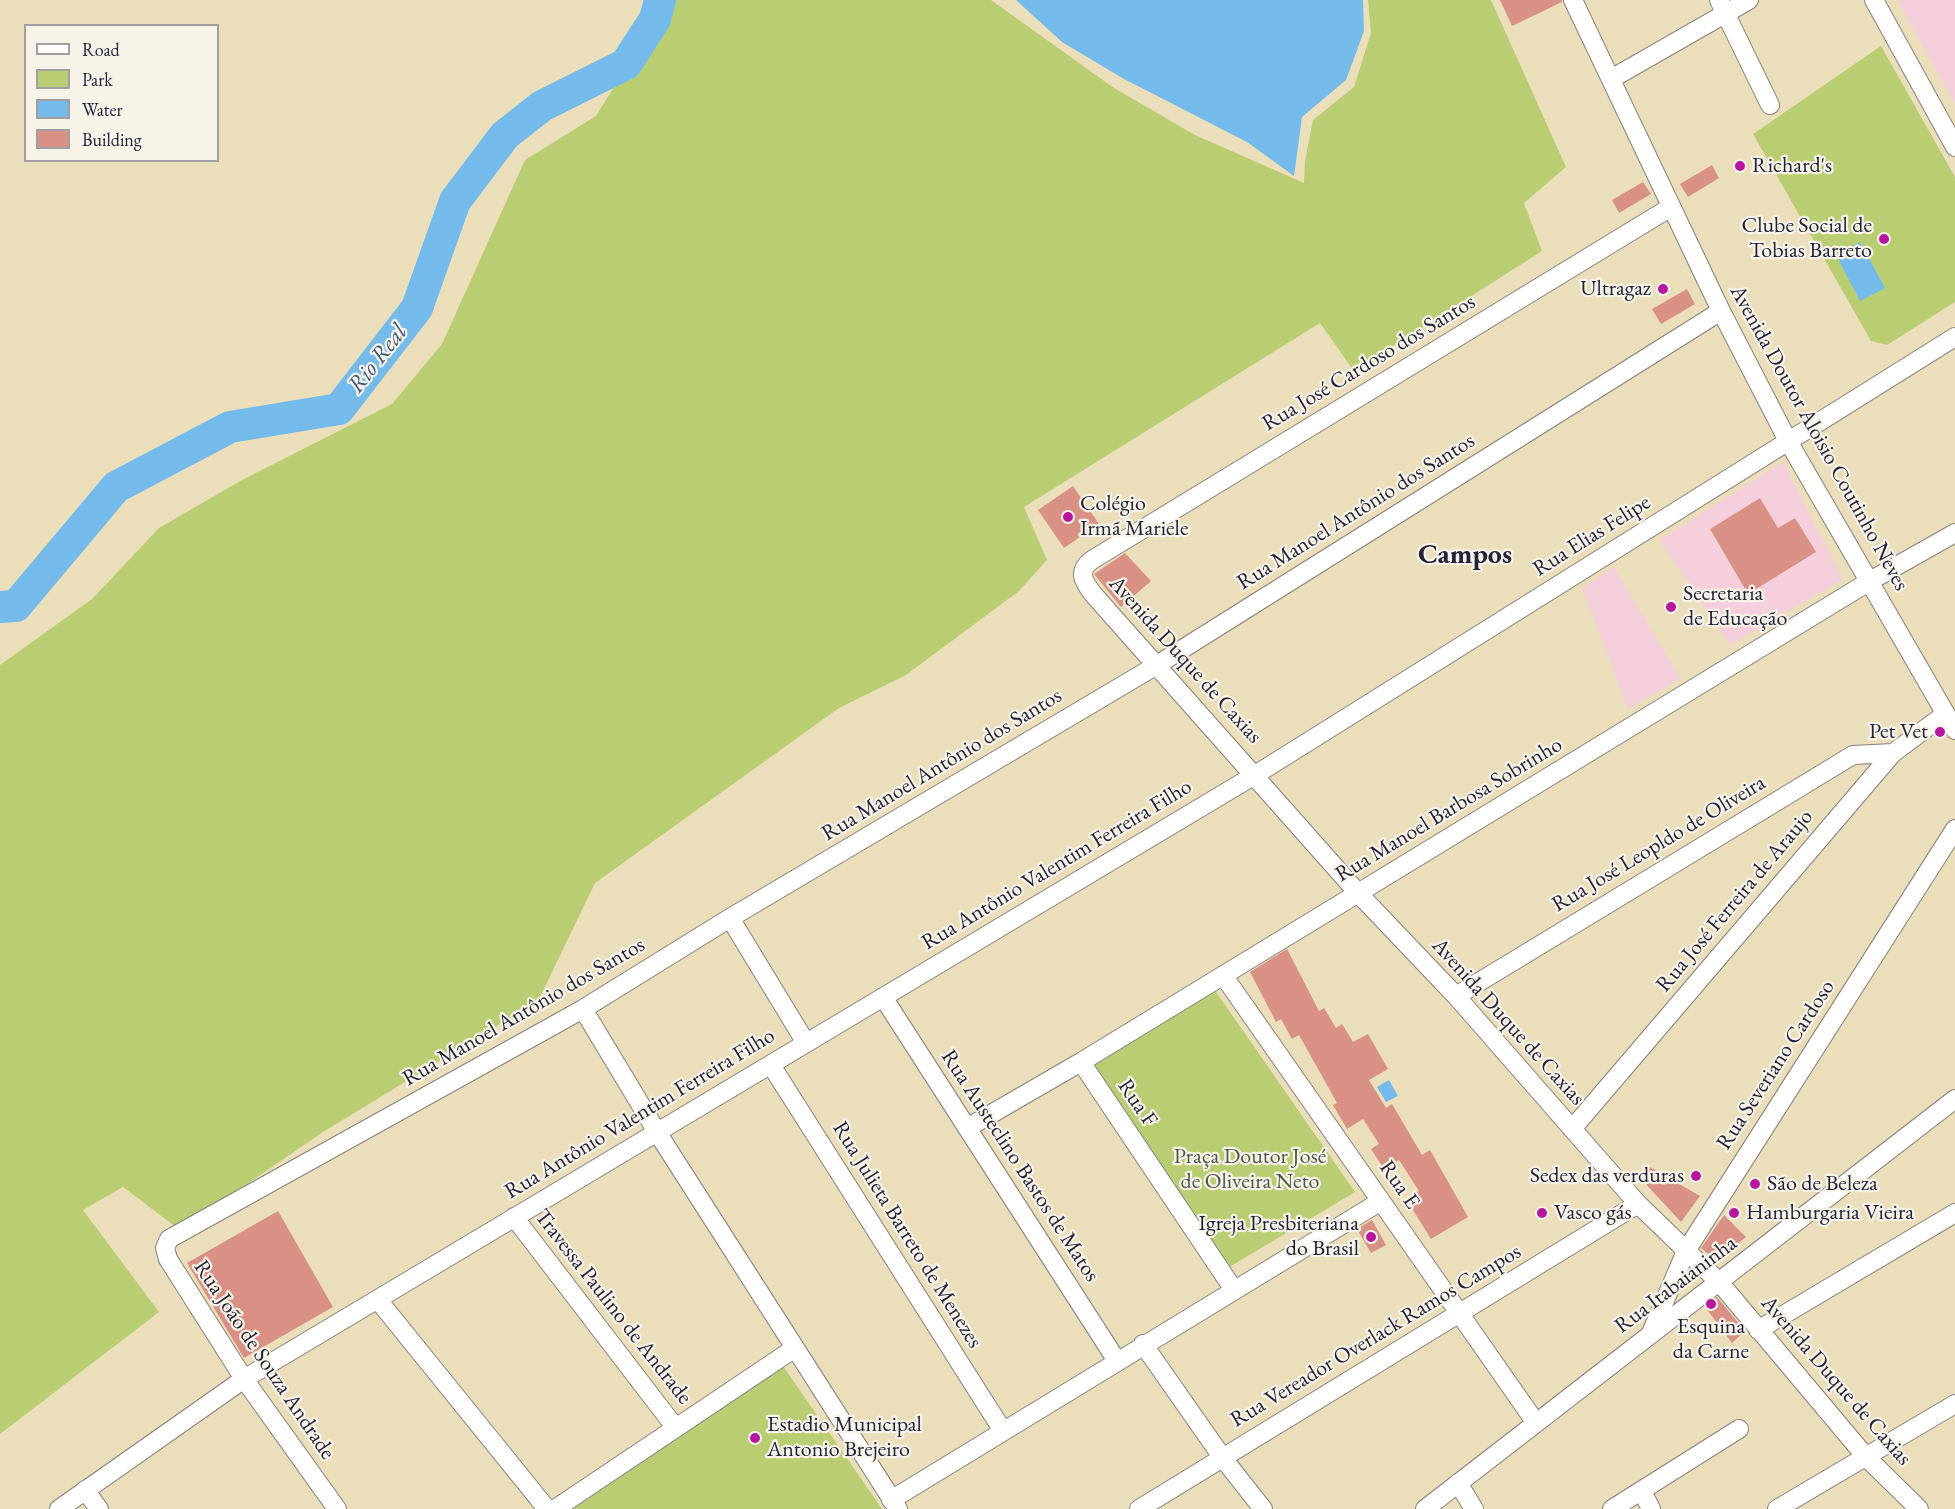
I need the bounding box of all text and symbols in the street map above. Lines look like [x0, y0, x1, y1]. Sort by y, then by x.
legend [24, 24, 219, 162]
text: Road [82, 38, 120, 61]
text: Park [82, 68, 113, 91]
text: Water [82, 98, 123, 121]
text: Building [82, 128, 142, 151]
place label: Richard's [1752, 153, 1832, 179]
marker: Richard's [1733, 159, 1747, 173]
place label: Clube Social de Tobias Barreto [1742, 213, 1872, 264]
marker: Clube Social de Tobias Barreto [1877, 232, 1891, 246]
place label: Ultragaz [1580, 276, 1651, 302]
street label: Avenida Doutor Aloisio Coutinho Neves [1724, 281, 1914, 595]
marker: Ultragaz [1656, 282, 1670, 296]
street label: Rua José Cardoso dos Santos [1258, 289, 1480, 437]
water label: Rio Real [342, 319, 414, 399]
street label: Rua Manoel Antônio dos Santos [1232, 428, 1480, 596]
street label: Rua Elias Felipe [1528, 489, 1656, 583]
place label: Colégio Irmã Mariele [1080, 491, 1188, 542]
marker: Colégio Irmã Mariele [1061, 510, 1075, 524]
district label: Campos [1418, 538, 1512, 572]
street label: Avenida Duque de Caxias [1103, 571, 1267, 749]
place label: Secretaria de Educação [1683, 581, 1787, 632]
marker: Secretaria de Educação [1664, 600, 1678, 614]
street label: Rua Manoel Antônio dos Santos [817, 683, 1067, 847]
place label: Pet Vet [1869, 719, 1928, 745]
marker: Pet Vet [1933, 725, 1947, 739]
street label: Rua Manoel Barbosa Sobrinho [1331, 732, 1567, 888]
street label: Rua José Leopldo de Oliveira [1547, 770, 1771, 918]
street label: Rua Antônio Valentim Ferreira Filho [917, 774, 1197, 956]
street label: Rua José Ferreira de Araujo [1651, 804, 1819, 998]
street label: Rua Manoel Antônio dos Santos [398, 932, 650, 1092]
street label: Avenida Duque de Caxias [1426, 933, 1590, 1111]
street label: Rua Severiano Cardoso [1711, 975, 1841, 1155]
street label: Rua Antônio Valentim Ferreira Filho [500, 1023, 780, 1205]
street label: Rua Austeclino Bastos de Matos [935, 1045, 1105, 1287]
street label: Rua F [1112, 1074, 1162, 1132]
street label: Rua Julieta Barreto de Menezes [826, 1117, 988, 1353]
park label: Praça Doutor José de Oliveira Neto [1174, 1144, 1326, 1196]
street label: Rua E [1373, 1156, 1425, 1214]
place label: Sedex das verduras [1530, 1163, 1684, 1189]
marker: Sedex das verduras [1689, 1169, 1703, 1183]
place label: São de Beleza [1767, 1171, 1878, 1197]
marker: São de Beleza [1748, 1177, 1762, 1191]
place label: Vasco gás [1554, 1200, 1632, 1226]
place label: Hamburgaria Vieira [1746, 1200, 1914, 1226]
street label: Travessa Paulino de Andrade [529, 1204, 697, 1410]
marker: Vasco gás [1535, 1206, 1549, 1220]
marker: Hamburgaria Vieira [1727, 1206, 1741, 1220]
place label: Igreja Presbiteriana do Brasil [1199, 1211, 1359, 1262]
marker: Igreja Presbiteriana do Brasil [1364, 1230, 1378, 1244]
street label: Rua Itabaianinha [1610, 1230, 1742, 1340]
street label: Rua Vereador Overlack Ramos Campos [1226, 1239, 1526, 1433]
street label: Rua João de Souza Andrade [187, 1255, 341, 1465]
street label: Avenida Duque de Caxias [1755, 1291, 1917, 1471]
marker: Esquina da Carne [1704, 1297, 1718, 1311]
place label: Esquina da Carne [1673, 1314, 1749, 1366]
place label: Estadio Municipal Antonio Brejeiro [767, 1412, 922, 1464]
marker: Estadio Municipal Antonio Brejeiro [748, 1431, 762, 1445]

